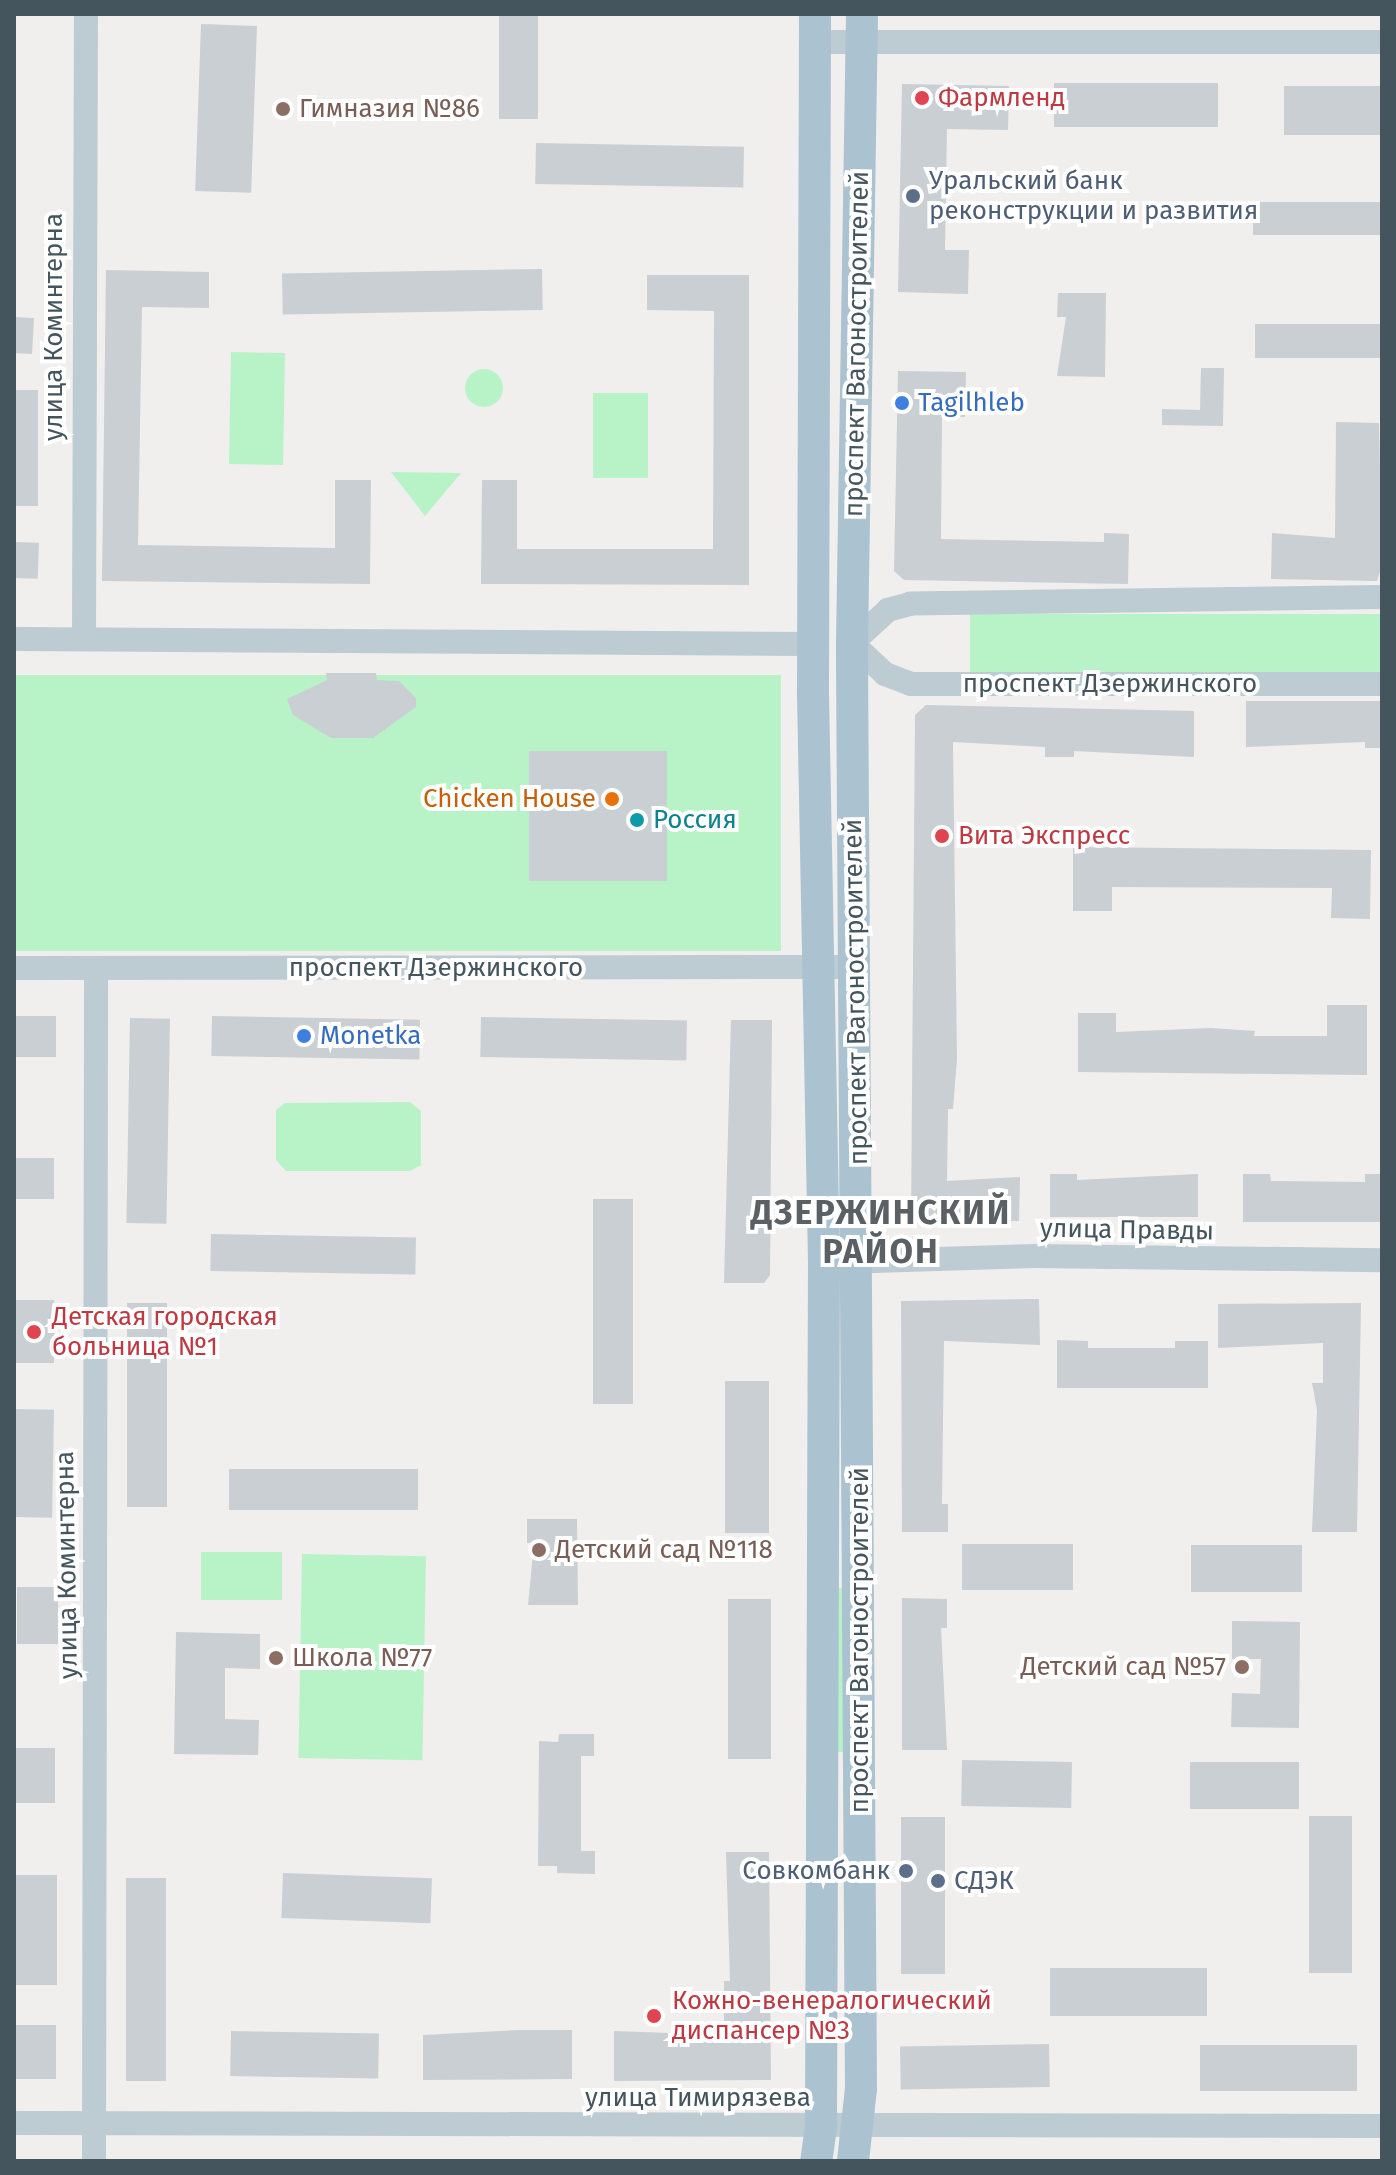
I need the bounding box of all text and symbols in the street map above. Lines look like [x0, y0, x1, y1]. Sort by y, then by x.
place label: Фармленд [938, 82, 1065, 114]
marker: Фармленд [913, 89, 931, 107]
place label: Гимназия №86 [299, 93, 480, 125]
marker: Гимназия №86 [274, 100, 292, 118]
place label: Уральский банк реконструкции и развития [929, 165, 1258, 226]
street label: проспект Вагоностроителей [838, 171, 876, 517]
marker: Уральский банк реконструкции и развития [904, 187, 922, 205]
street label: улица Коминтерна [38, 213, 70, 441]
place label: Tagilhleb [918, 387, 1025, 419]
marker: Tagilhleb [893, 394, 911, 412]
street label: проспект Дзержинского [963, 668, 1257, 700]
place label: Chicken House [423, 783, 596, 815]
marker: Chicken House [603, 790, 621, 808]
place label: Россия [653, 804, 737, 836]
marker: Россия [628, 811, 646, 829]
street label: проспект Вагоностроителей [837, 819, 875, 1165]
place label: Вита Экспресс [958, 820, 1130, 852]
marker: Вита Экспресс [933, 827, 951, 845]
street label: проспект Дзержинского [289, 952, 583, 984]
place label: Monetka [320, 1020, 421, 1052]
marker: Monetka [295, 1027, 313, 1045]
district label: ДЗЕРЖИНСКИЙ РАЙОН [751, 1192, 1011, 1272]
street label: улица Правды [1040, 1213, 1214, 1247]
place label: Детская городская больница №1 [52, 1301, 278, 1362]
marker: Детская городская больница №1 [23, 1321, 45, 1343]
street label: улица Коминтерна [49, 1451, 85, 1679]
street label: проспект Вагоностроителей [844, 1467, 876, 1813]
place label: Детский сад №118 [555, 1534, 773, 1566]
marker: Детский сад №118 [530, 1541, 548, 1559]
place label: Школа №77 [292, 1642, 432, 1674]
marker: Школа №77 [267, 1649, 285, 1667]
place label: Детский сад №57 [1021, 1651, 1226, 1683]
marker: Детский сад №57 [1233, 1658, 1251, 1676]
place label: Совкомбанк [742, 1855, 890, 1887]
marker: Совкомбанк [897, 1862, 915, 1880]
place label: СДЭК [954, 1865, 1014, 1897]
marker: СДЭК [929, 1872, 947, 1890]
place label: Кожно-венералогический диспансер №3 [672, 1985, 992, 2046]
marker: Кожно-венералогический диспансер №3 [643, 2005, 665, 2027]
street label: улица Тимирязева [585, 2082, 811, 2114]

